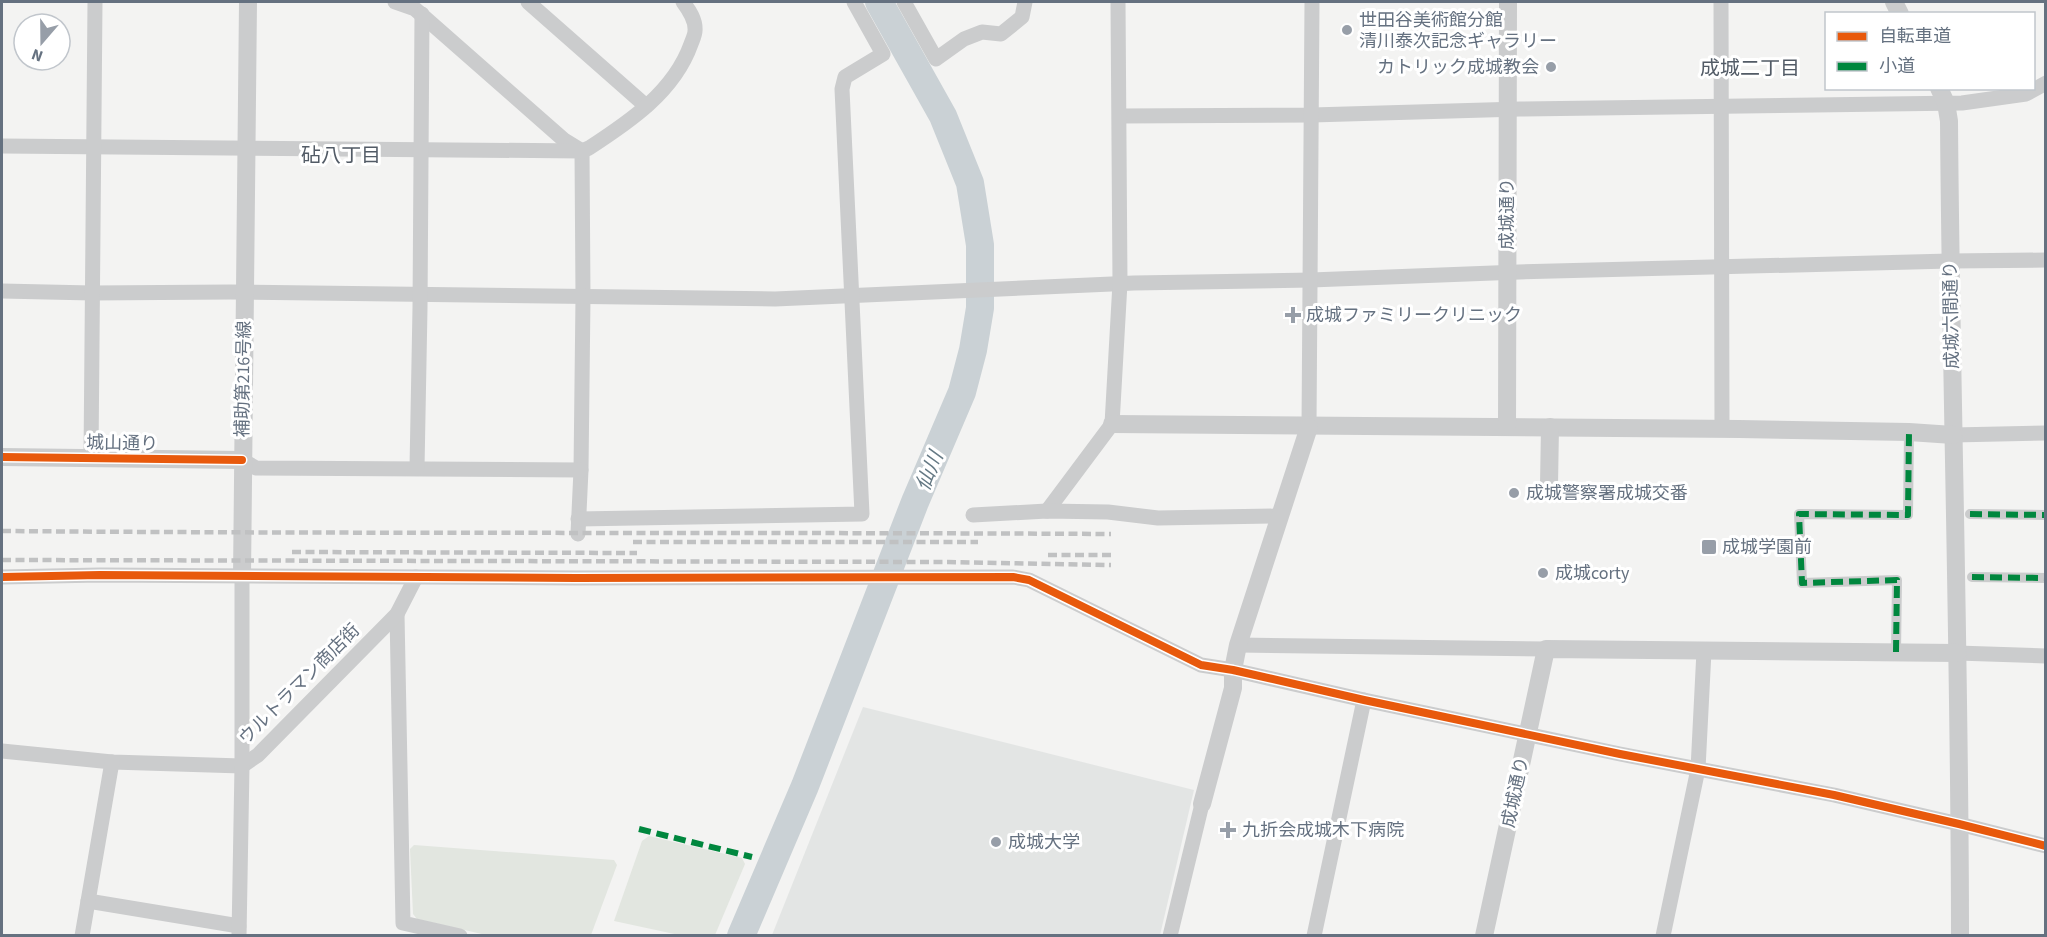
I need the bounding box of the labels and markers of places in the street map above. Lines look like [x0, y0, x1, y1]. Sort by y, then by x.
place label: 世田谷美術館分館 清川泰次記念ギャラリー [1359, 8, 1557, 54]
marker: 世田谷美術館分館 清川泰次記念ギャラリー [1340, 23, 1354, 37]
place label: カトリック成城教会 [1377, 55, 1539, 80]
marker: カトリック成城教会 [1544, 60, 1558, 74]
place label: 成城ファミリークリニック [1306, 303, 1522, 328]
marker: 成城ファミリークリニック [1284, 306, 1302, 324]
place label: 成城警察署成城交番 [1526, 481, 1688, 506]
marker: 成城警察署成城交番 [1507, 486, 1521, 500]
place label: 成城学園前 [1722, 535, 1812, 560]
marker: 成城学園前 [1700, 538, 1718, 556]
place label: 成城corty [1555, 561, 1630, 586]
marker: 成城corty [1536, 566, 1550, 580]
place label: 九折会成城木下病院 [1242, 818, 1404, 843]
marker: 九折会成城木下病院 [1219, 821, 1237, 839]
place label: 成城大学 [1008, 830, 1080, 855]
marker: 成城大学 [989, 835, 1003, 849]

